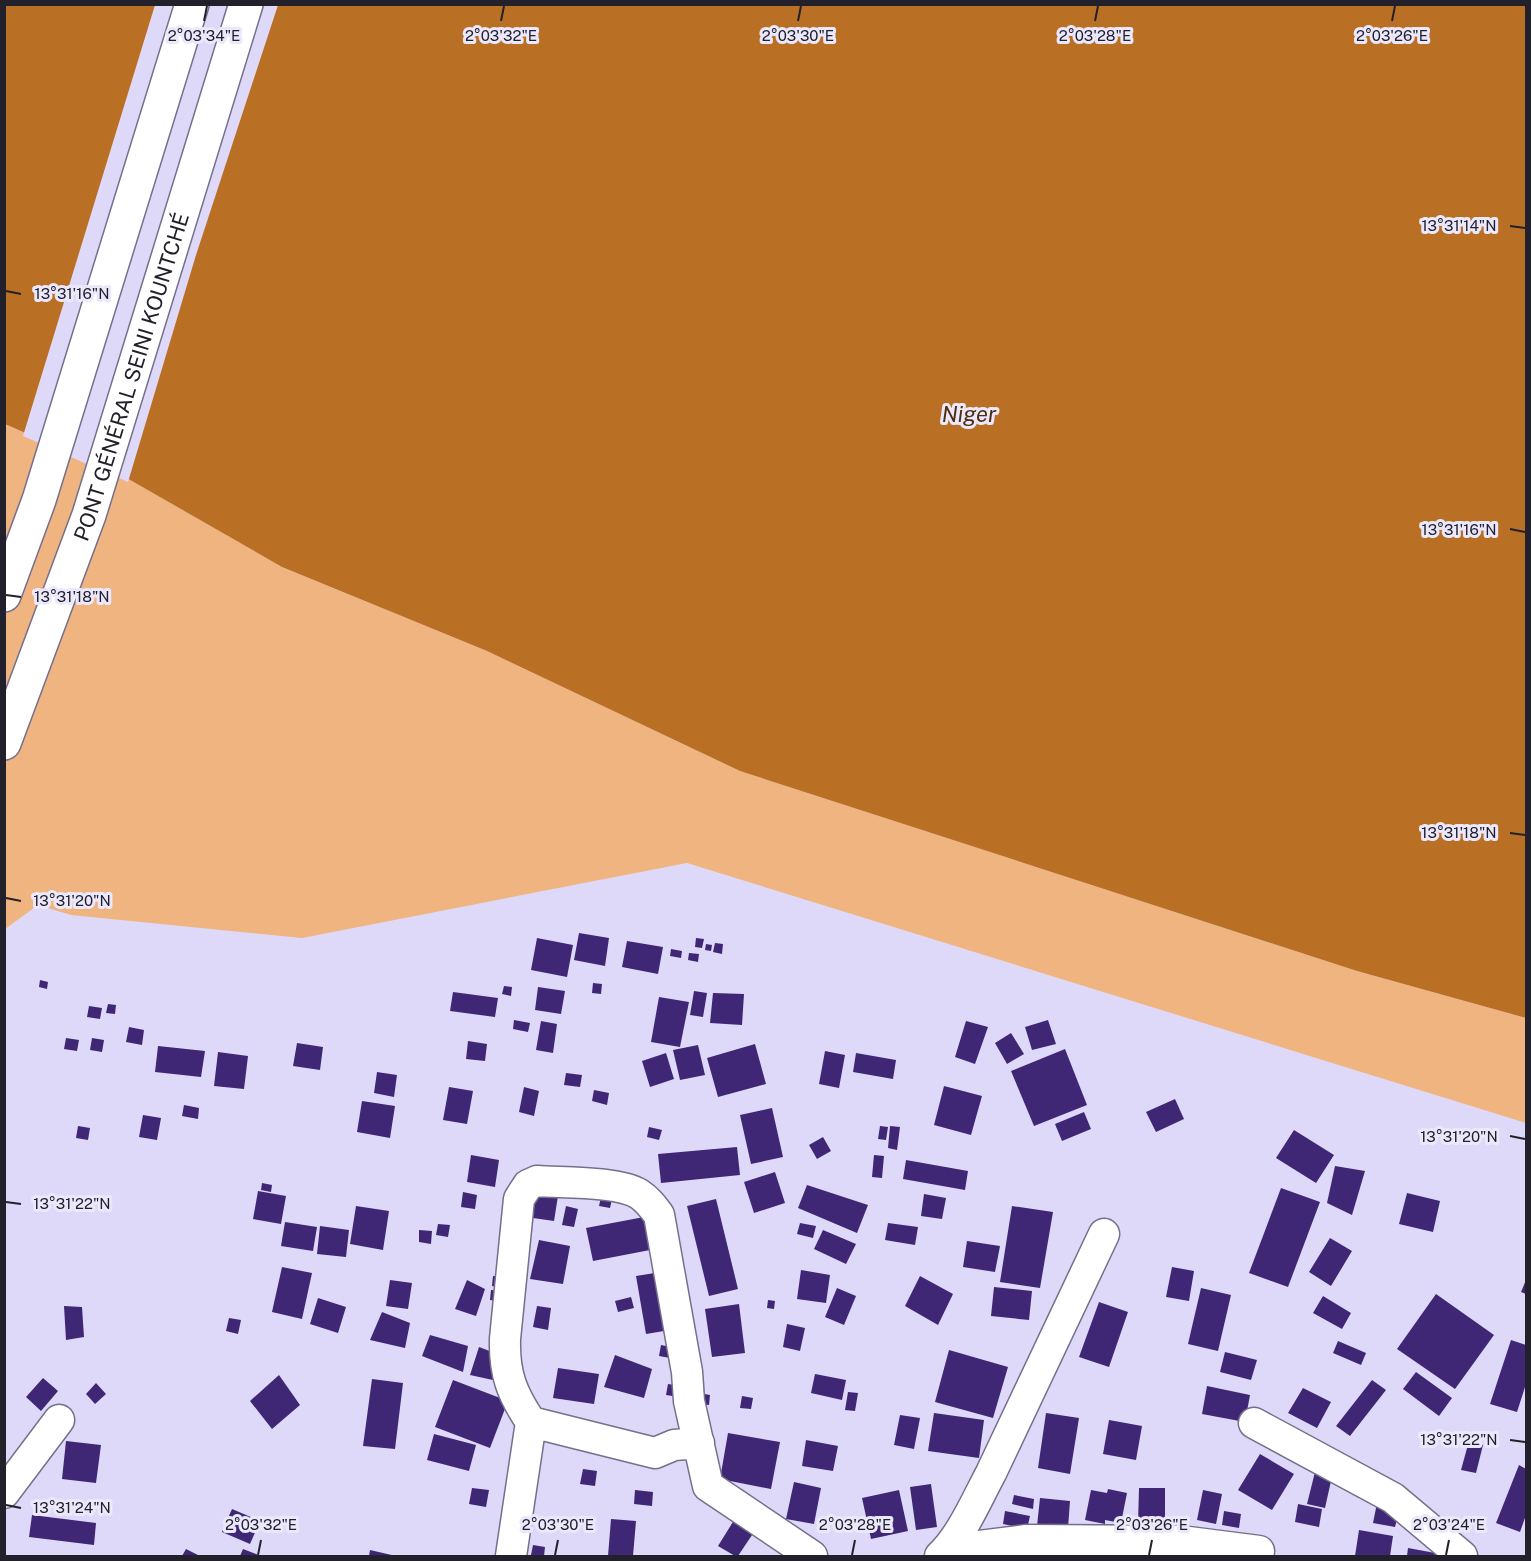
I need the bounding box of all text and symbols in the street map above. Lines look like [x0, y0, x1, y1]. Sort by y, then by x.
text: 2°03'34"E [168, 27, 240, 44]
text: 2°03'32"E [465, 27, 537, 44]
text: 2°03'30"E [762, 27, 834, 44]
text: 2°03'28"E [1059, 27, 1131, 44]
text: 2°03'26"E [1356, 27, 1428, 44]
street label: PONT GÉNÉRAL SEINI KOUNTCHÉ [68, 209, 194, 544]
text: 13°31'14"N [1422, 217, 1497, 234]
text: 13°31'16"N [35, 285, 109, 302]
water label: Niger [942, 401, 997, 427]
text: 13°31'16"N [1422, 521, 1496, 538]
text: 13°31'18"N [34, 588, 110, 605]
text: 13°31'18"N [1421, 824, 1497, 841]
text: 13°31'20"N [33, 892, 111, 909]
text: 13°31'20"N [1420, 1128, 1498, 1145]
text: 13°31'22"N [33, 1195, 111, 1212]
text: 13°31'22"N [1420, 1431, 1498, 1448]
text: 13°31'24"N [33, 1499, 111, 1516]
text: 2°03'32"E [225, 1516, 297, 1533]
text: 2°03'30"E [522, 1516, 594, 1533]
text: 2°03'28"E [819, 1516, 891, 1533]
text: 2°03'26"E [1116, 1516, 1188, 1533]
text: 2°03'24"E [1413, 1516, 1485, 1533]

